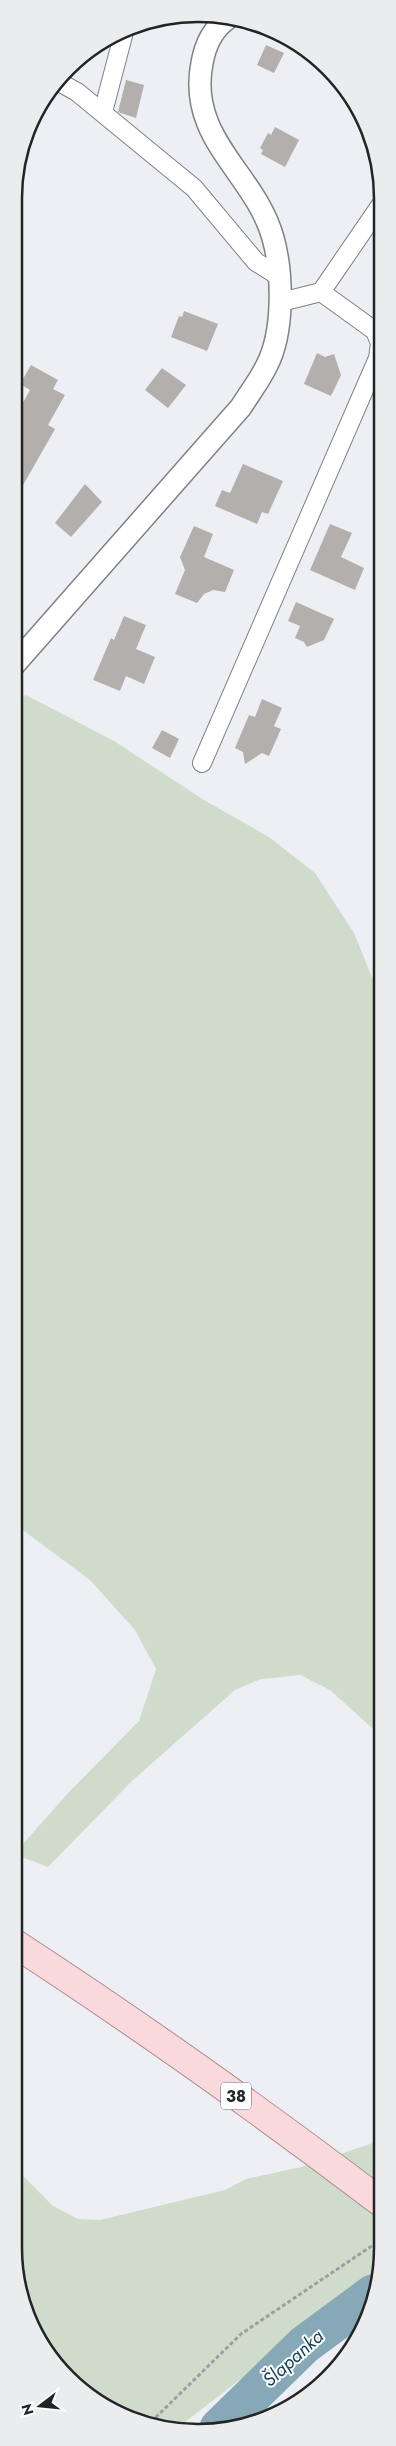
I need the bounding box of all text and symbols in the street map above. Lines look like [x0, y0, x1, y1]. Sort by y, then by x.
road number: 38 [221, 2082, 251, 2110]
water label: Šlapanka [256, 2323, 330, 2393]
north arrow [15, 2381, 65, 2431]
text: N [16, 2401, 39, 2418]

